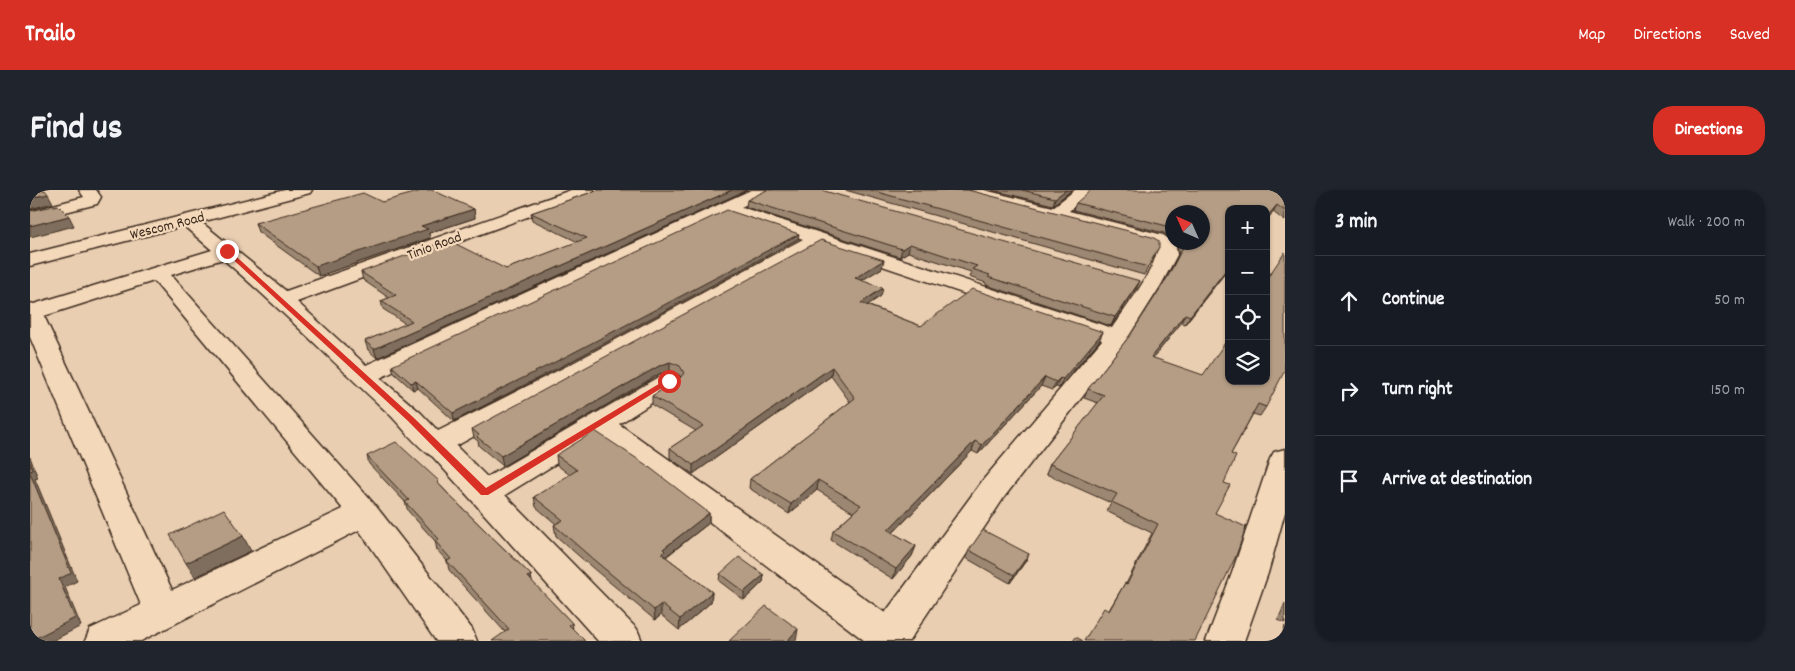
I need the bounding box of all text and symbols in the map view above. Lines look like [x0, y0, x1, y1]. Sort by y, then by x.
text: Trailo [25, 18, 76, 52]
text: Map [1578, 23, 1605, 48]
text: Directions [1633, 23, 1702, 48]
text: Saved [1730, 23, 1770, 48]
text: Find us [30, 105, 122, 155]
button: Directions [1653, 106, 1765, 155]
north arrow [1165, 205, 1210, 250]
map controls [1225, 205, 1270, 385]
button: + [1225, 205, 1270, 250]
street label: Wescom Road [128, 207, 207, 247]
text: 3 min [1335, 208, 1377, 238]
text: Walk · 200 m [1668, 211, 1745, 234]
street label: Tinio Road [404, 227, 465, 267]
route end [216, 240, 239, 263]
button: − [1225, 250, 1270, 295]
icon: ahead [1335, 287, 1363, 315]
text: Continue [1382, 287, 1444, 314]
text: 50 m [1714, 289, 1745, 312]
button: locate [1225, 295, 1270, 340]
button: layers [1225, 340, 1270, 385]
route start [658, 370, 681, 393]
icon: right [1335, 377, 1363, 405]
text: Turn right [1382, 377, 1453, 404]
text: 150 m [1711, 379, 1745, 402]
icon: arrive [1335, 467, 1363, 495]
text: Arrive at destination [1382, 467, 1532, 494]

